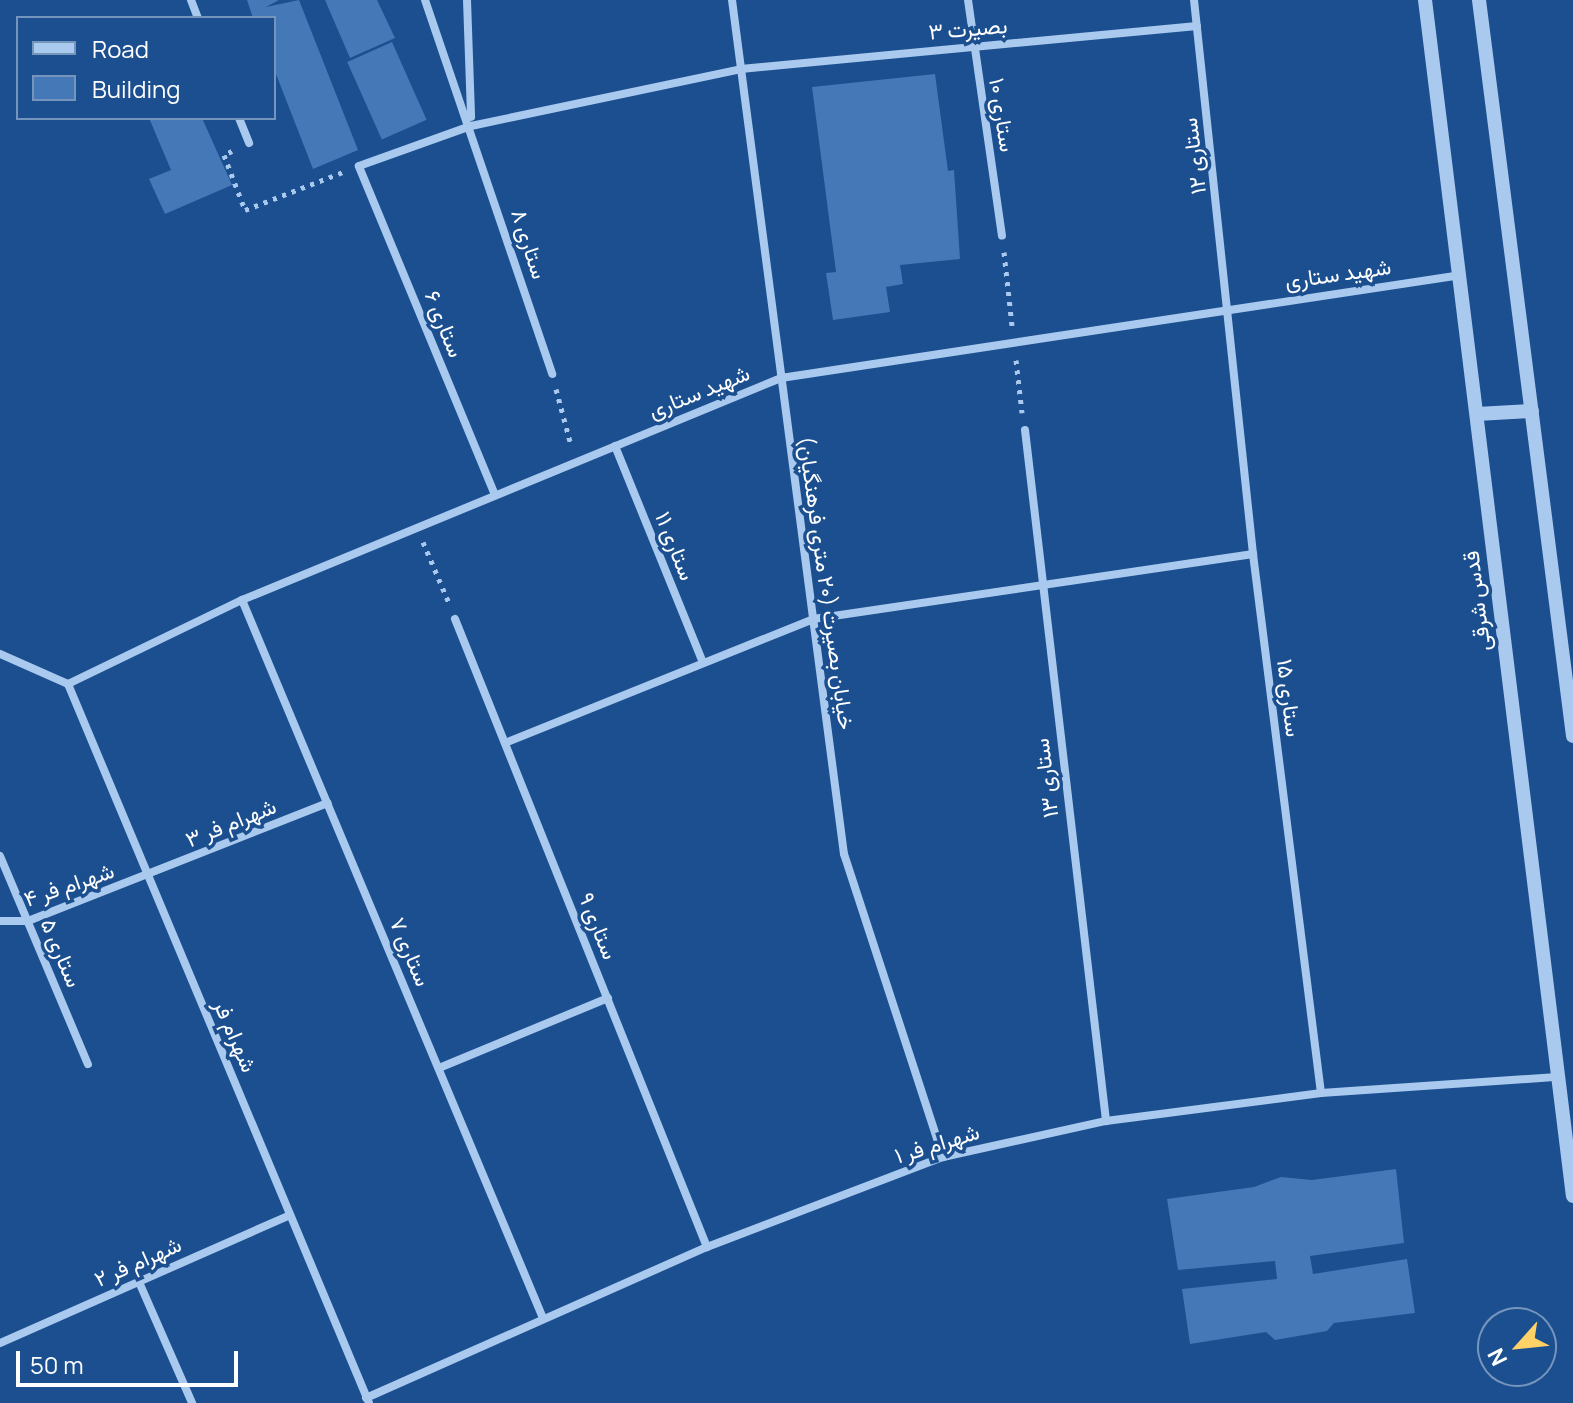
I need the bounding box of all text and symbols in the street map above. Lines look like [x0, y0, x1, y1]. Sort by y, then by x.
street label: بصیرت ۳ [927, 12, 1009, 46]
legend [16, 16, 276, 120]
text: Road [92, 32, 149, 65]
text: Building [92, 72, 180, 105]
street label: ستاری ۱۰ [983, 76, 1021, 154]
street label: ستاری ۱۲ [1176, 116, 1212, 196]
street label: ستاری ۸ [505, 206, 553, 282]
street label: شهید ستاری [1283, 253, 1393, 295]
street label: ستاری ۶ [419, 287, 469, 361]
street label: شهید ستاری [644, 360, 754, 424]
street label: خیابان بصیرت (۲۰ متری فرهنگیان) [792, 435, 860, 731]
street label: ستاری ۱۱ [649, 508, 701, 584]
street label: قدس شرقی [1458, 549, 1496, 653]
street label: ستاری ۱۵ [1271, 658, 1307, 738]
street label: ستاری ۱۳ [1028, 737, 1064, 819]
street label: شهرام فر ۳ [182, 793, 280, 853]
street label: شهرام فر ۴ [21, 857, 117, 913]
street label: ستاری ۹ [573, 889, 623, 963]
street label: ستاری ۷ [384, 914, 436, 990]
street label: ستاری ۵ [35, 915, 87, 991]
street label: شهرام فر [208, 996, 262, 1076]
street label: شهرام فر ۱ [891, 1119, 983, 1169]
street label: شهرام فر ۲ [90, 1231, 186, 1293]
north arrow [1477, 1307, 1557, 1387]
scale bar [20, 1335, 242, 1385]
text: N [1480, 1343, 1514, 1371]
text: 50 m [30, 1348, 84, 1381]

